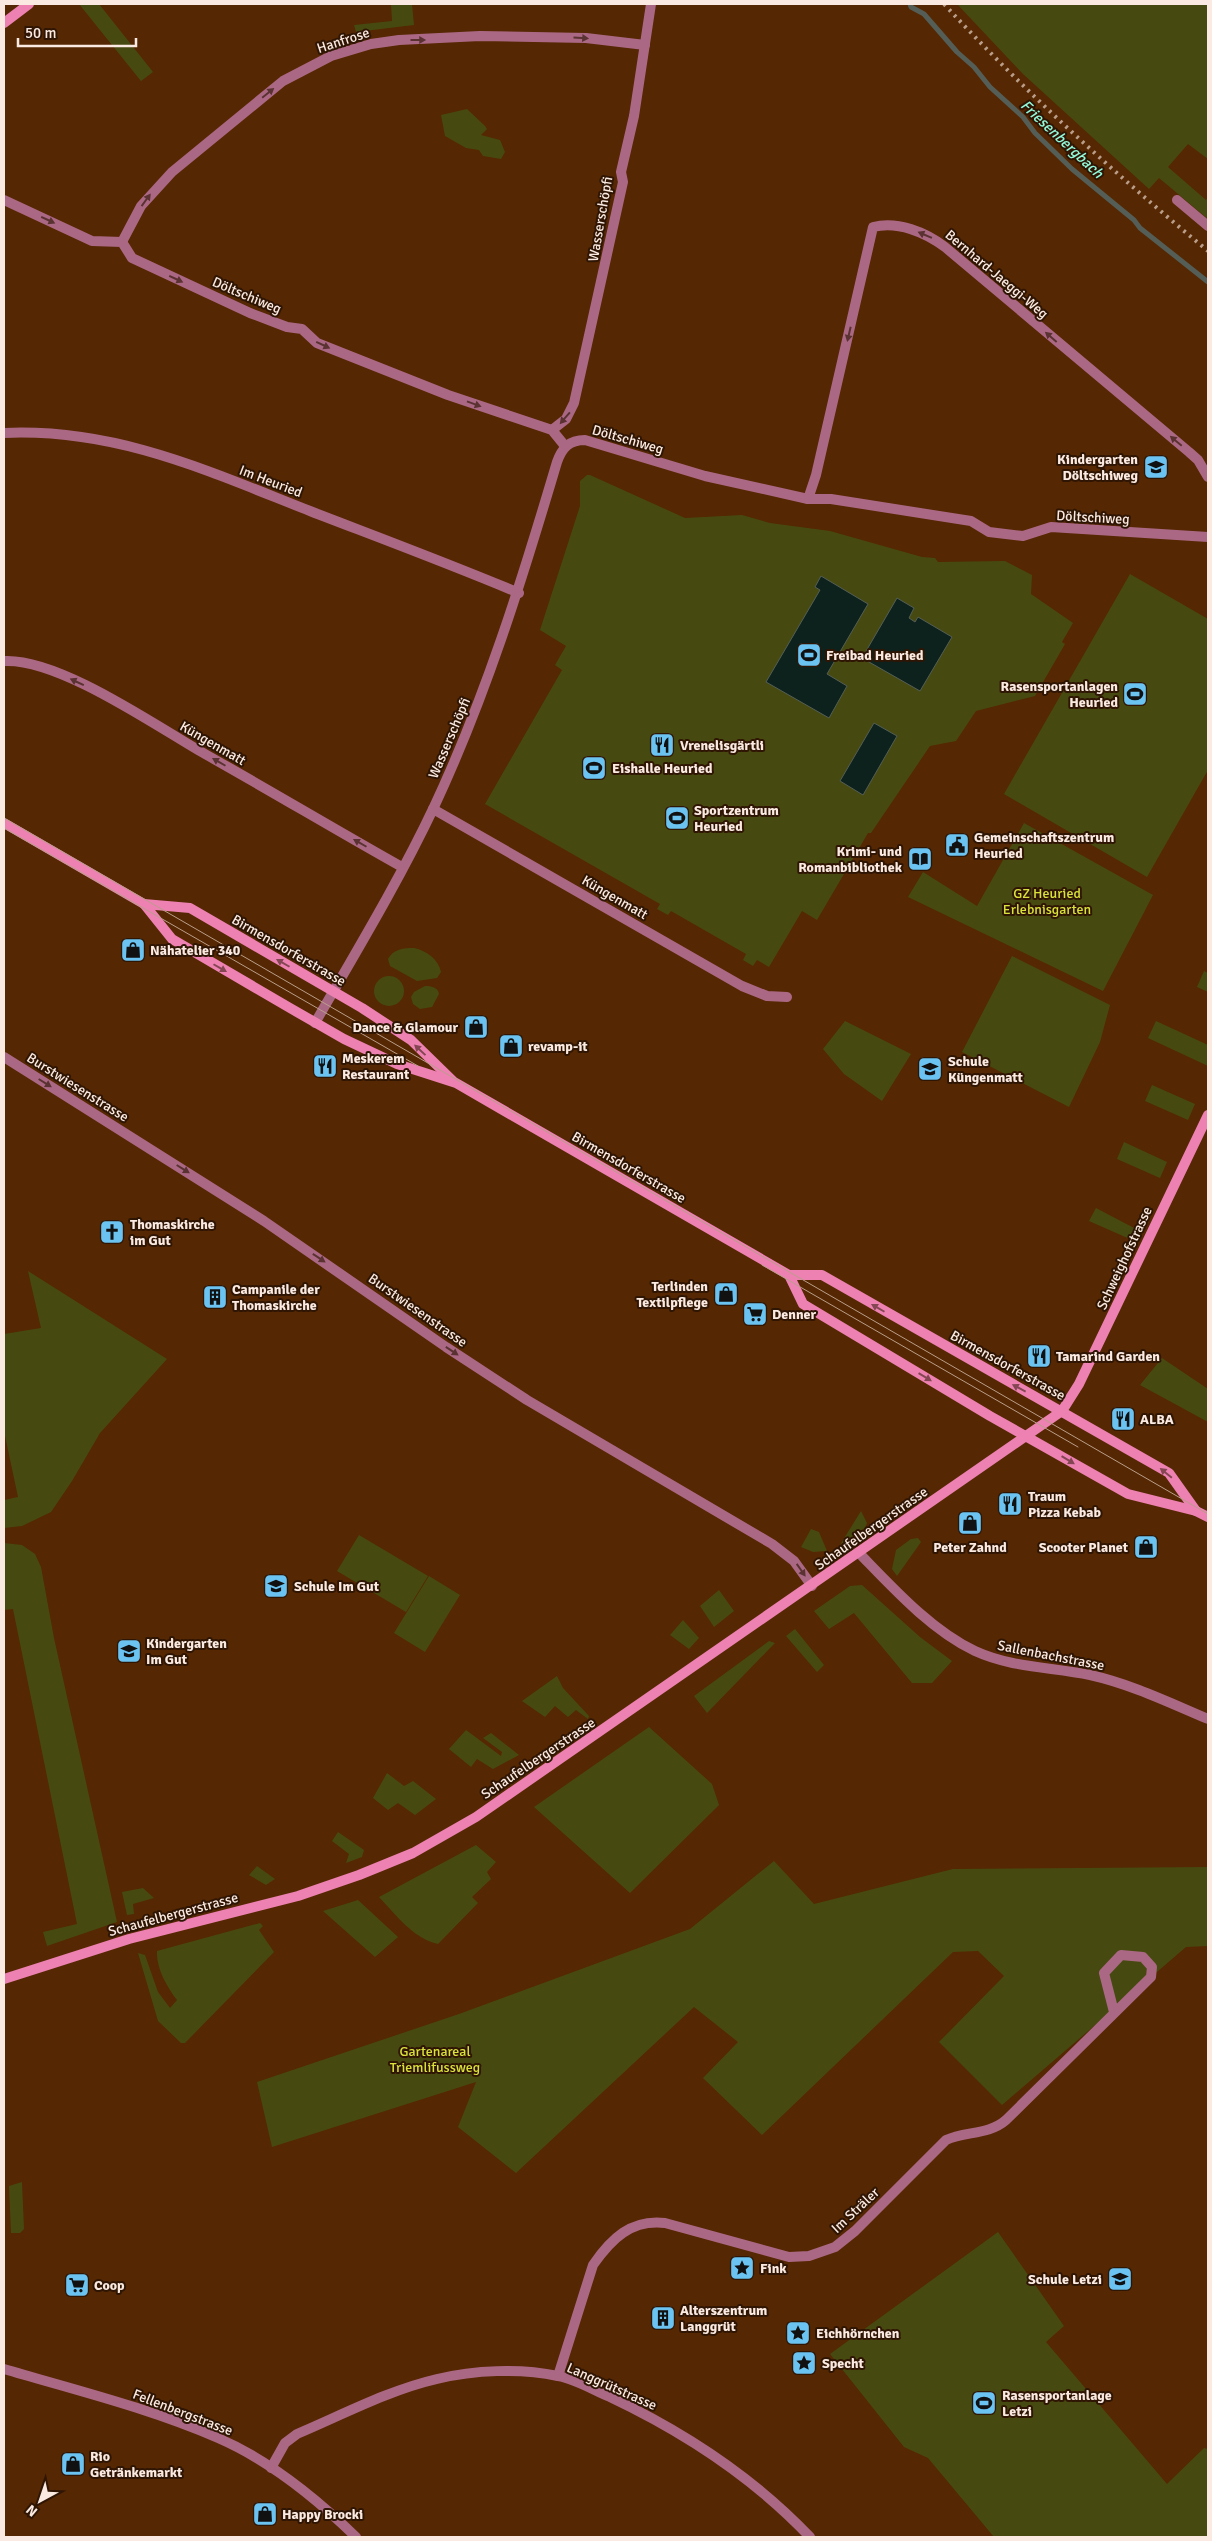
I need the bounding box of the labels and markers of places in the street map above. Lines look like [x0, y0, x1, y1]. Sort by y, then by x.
place label: Kindergarten Döltschiweg [1057, 451, 1138, 484]
school or university icon: Kindergarten Döltschiweg [1143, 454, 1169, 480]
sports icon: Freibad Heuried [796, 642, 822, 668]
place label: Freibad Heuried [826, 647, 924, 664]
place label: Rasensportanlagen Heuried [1001, 678, 1118, 711]
sports icon: Rasensportanlagen Heuried [1122, 681, 1148, 707]
restaurant icon: Vrenelisgärtli [649, 732, 675, 758]
place label: Vrenelisgärtli [680, 737, 764, 754]
sports icon: Eishalle Heuried [581, 755, 607, 781]
place label: Eishalle Heuried [612, 760, 713, 777]
place label: Sportzentrum Heuried [694, 802, 779, 835]
sports icon: Sportzentrum Heuried [664, 805, 690, 831]
place label: Gemeinschaftszentrum Heuried [974, 829, 1114, 862]
public building icon: Gemeinschaftszentrum Heuried [944, 832, 970, 858]
place label: Krimi- und Romanbibliothek [798, 843, 903, 876]
library icon: Krimi- und Romanbibliothek [907, 846, 933, 872]
shop icon: Nähatelier 340 [120, 937, 146, 963]
place label: Nähatelier 340 [150, 942, 241, 959]
shop icon: Dance & Glamour [463, 1014, 489, 1040]
place label: Dance & Glamour [353, 1019, 458, 1036]
shop icon: revamp-it [498, 1033, 524, 1059]
place label: revamp-it [528, 1038, 588, 1055]
place label: Meskerem Restaurant [342, 1050, 410, 1083]
restaurant icon: Meskerem Restaurant [312, 1053, 338, 1079]
place label: Schule Küngenmatt [948, 1053, 1024, 1086]
school or university icon: Schule Küngenmatt [917, 1056, 943, 1082]
place label: Thomaskirche im Gut [130, 1216, 215, 1249]
church icon: Thomaskirche im Gut [99, 1219, 125, 1245]
place label: Terlinden Textilpflege [636, 1278, 708, 1311]
place label: Campanile der Thomaskirche [232, 1281, 320, 1314]
shop icon: Terlinden Textilpflege [713, 1281, 739, 1307]
building icon: Campanile der Thomaskirche [202, 1284, 228, 1310]
supermarket icon: Denner [742, 1301, 768, 1327]
place label: Denner [772, 1306, 817, 1323]
restaurant icon: Tamarind Garden [1026, 1343, 1052, 1369]
place label: Tamarind Garden [1056, 1348, 1160, 1365]
restaurant icon: ALBA [1110, 1406, 1136, 1432]
place label: ALBA [1140, 1411, 1174, 1428]
place label: Traum Pizza Kebab [1028, 1488, 1101, 1521]
restaurant icon: Traum Pizza Kebab [997, 1491, 1023, 1517]
shop icon: Peter Zahnd [957, 1510, 983, 1536]
shop icon: Scooter Planet [1133, 1534, 1159, 1560]
place label: Peter Zahnd [933, 1539, 1007, 1556]
place label: Scooter Planet [1039, 1539, 1129, 1556]
school or university icon: Schule Im Gut [263, 1573, 289, 1599]
place label: Schule Im Gut [294, 1578, 380, 1595]
place label: Kindergarten Im Gut [146, 1635, 227, 1668]
school or university icon: Kindergarten Im Gut [116, 1638, 142, 1664]
place icon: Fink [729, 2255, 755, 2281]
place label: Fink [760, 2260, 787, 2277]
school or university icon: Schule Letzi [1107, 2266, 1133, 2292]
place label: Schule Letzi [1028, 2271, 1102, 2288]
supermarket icon: Coop [64, 2272, 90, 2298]
place label: Coop [94, 2277, 125, 2294]
place label: Alterszentrum Langgrüt [680, 2302, 767, 2335]
building icon: Alterszentrum Langgrüt [650, 2305, 676, 2331]
place icon: Eichhörnchen [785, 2320, 811, 2346]
place label: Eichhörnchen [816, 2325, 900, 2342]
place icon: Specht [791, 2350, 817, 2376]
place label: Specht [822, 2355, 865, 2372]
place label: Rasensportanlage Letzi [1002, 2387, 1112, 2420]
sports icon: Rasensportanlage Letzi [971, 2390, 997, 2416]
place label: Rio Getränkemarkt [90, 2448, 183, 2481]
shop icon: Rio Getränkemarkt [60, 2451, 86, 2477]
shop icon: Happy Brocki [252, 2501, 278, 2527]
place label: Happy Brocki [282, 2506, 363, 2523]

